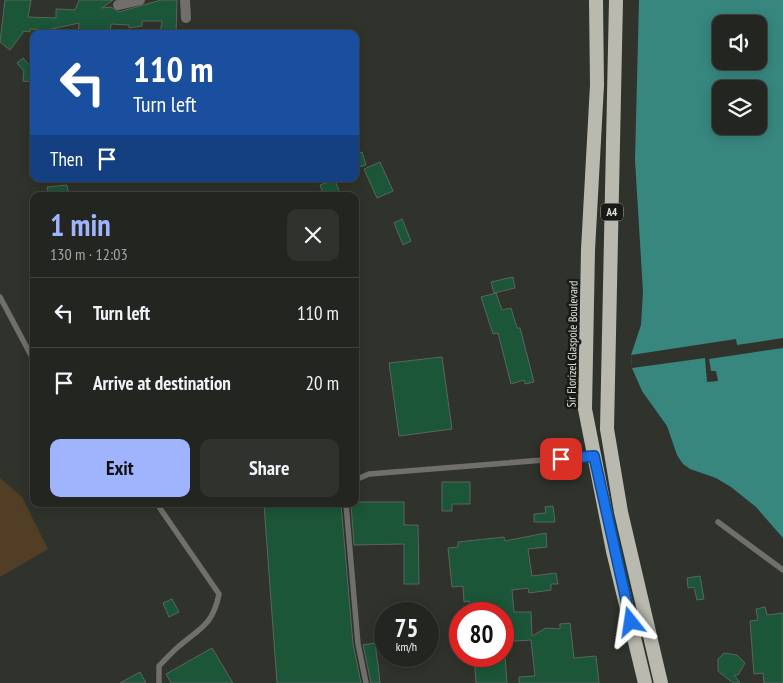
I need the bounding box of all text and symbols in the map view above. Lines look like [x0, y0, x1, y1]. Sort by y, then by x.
map controls [712, 15, 767, 135]
button: sound [712, 15, 767, 70]
text: 110 m [133, 46, 214, 92]
icon: left [50, 50, 115, 115]
button: layers [712, 80, 767, 135]
text: Turn left [133, 90, 197, 118]
icon: arrive [93, 145, 121, 173]
text: Then [50, 147, 83, 171]
road number: A4 [601, 203, 623, 220]
text: 1 min [50, 205, 111, 244]
button: close [287, 209, 339, 261]
text: 130 m · 12:03 [50, 244, 128, 264]
street label: Sir Florizel Glaspole Boulevard [563, 281, 581, 407]
icon: left [50, 299, 78, 327]
text: Turn left [93, 301, 150, 325]
text: 110 m [297, 301, 339, 325]
icon: arrive [50, 369, 78, 397]
text: Arrive at destination [93, 371, 231, 395]
text: 20 m [306, 371, 339, 395]
pin [540, 438, 582, 480]
button: Exit [50, 439, 190, 497]
button: Share [200, 439, 339, 497]
icon: arrive [547, 445, 575, 473]
position arrow [604, 595, 656, 647]
speed limit sign: 80 [449, 602, 514, 667]
text: 75 [395, 612, 418, 644]
text: km/h [396, 639, 417, 654]

